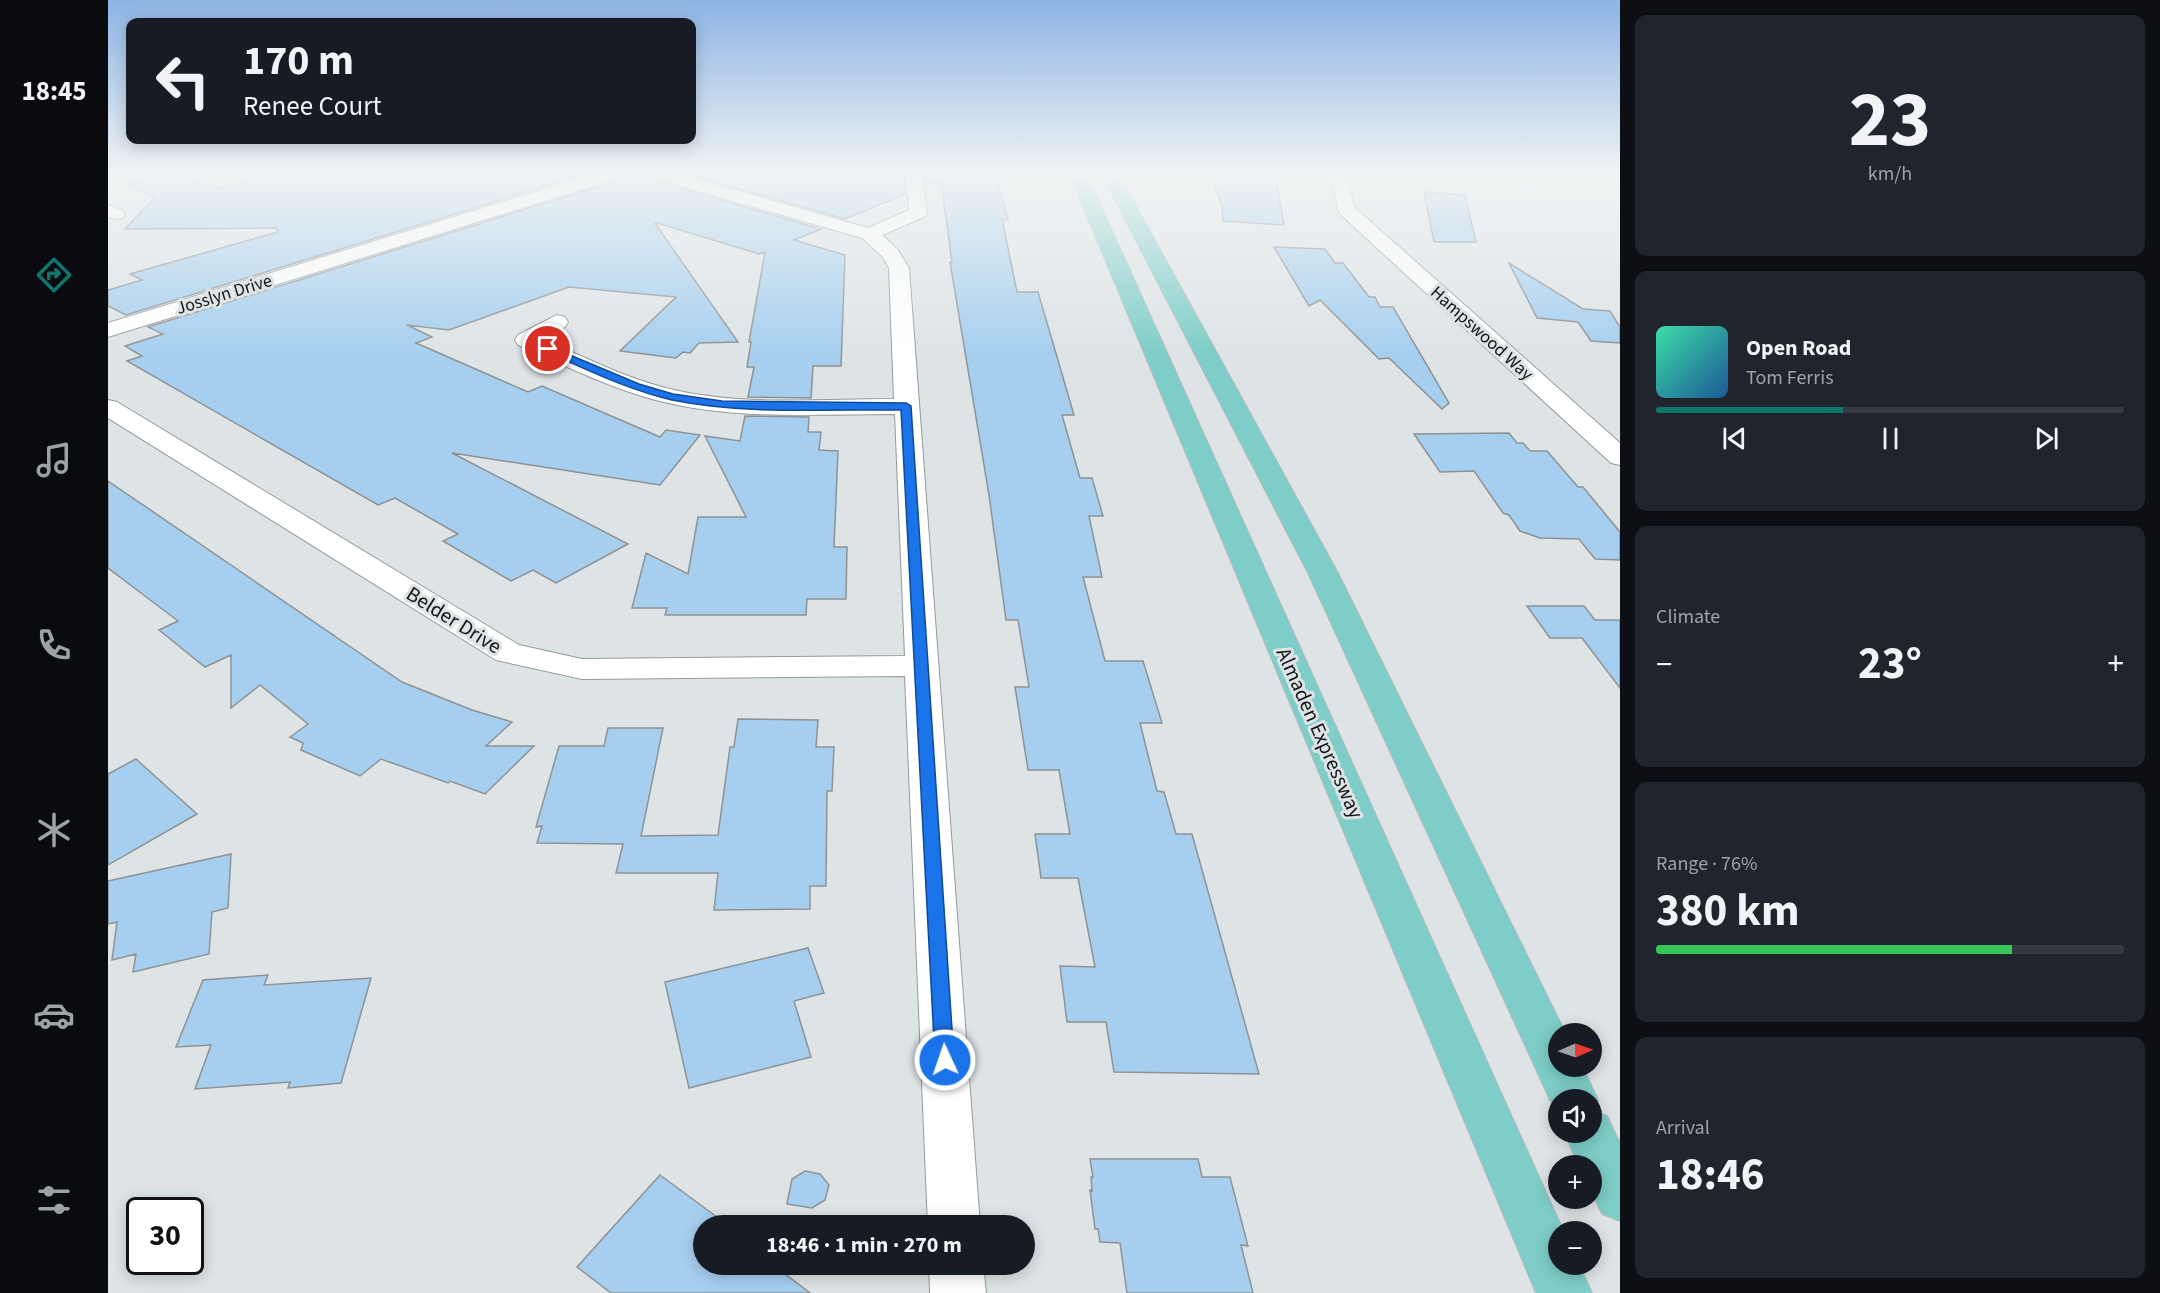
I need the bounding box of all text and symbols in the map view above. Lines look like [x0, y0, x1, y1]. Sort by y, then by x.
text: 170 m [243, 31, 354, 91]
icon: left [144, 42, 222, 120]
text: 23 [1849, 65, 1931, 176]
text: 18:45 [21, 72, 87, 111]
text: Renee Court [243, 87, 382, 126]
text: km/h [1868, 160, 1912, 188]
icon: directions [33, 254, 75, 296]
street label: Josslyn Drive [173, 268, 275, 321]
street label: Hampswood Way [1425, 280, 1539, 387]
pin [522, 323, 573, 374]
icon: arrive [531, 332, 564, 365]
text: Open Road [1746, 332, 1851, 364]
text: Tom Ferris [1746, 364, 1834, 392]
icon: previous [1718, 422, 1751, 455]
icon: pause [1874, 422, 1907, 455]
icon: next [2030, 422, 2063, 455]
icon: music [33, 439, 75, 481]
street label: Belder Drive [401, 579, 507, 661]
text: Climate [1656, 603, 1720, 631]
icon: phone [33, 624, 75, 666]
text: 23° [1858, 632, 1922, 696]
text: − [1656, 641, 1672, 688]
text: + [2108, 641, 2124, 688]
street label: Almaden Expressway [1269, 643, 1371, 823]
icon: climate [33, 809, 75, 851]
text: Range · 76% [1656, 850, 1757, 878]
text: 380 km [1656, 879, 1800, 943]
icon: car [33, 994, 75, 1036]
north arrow [1548, 1023, 1602, 1077]
map controls [1548, 1023, 1602, 1275]
position arrow [913, 1028, 977, 1092]
button: sound [1548, 1089, 1602, 1143]
text: Arrival [1656, 1114, 1710, 1142]
text: 18:46 [1656, 1143, 1765, 1207]
button: + [1548, 1155, 1602, 1209]
icon: filters [33, 1179, 75, 1221]
speed limit sign: 30 [126, 1197, 204, 1275]
button: − [1548, 1221, 1602, 1275]
text: 18:46 · 1 min · 270 m [766, 1229, 962, 1261]

